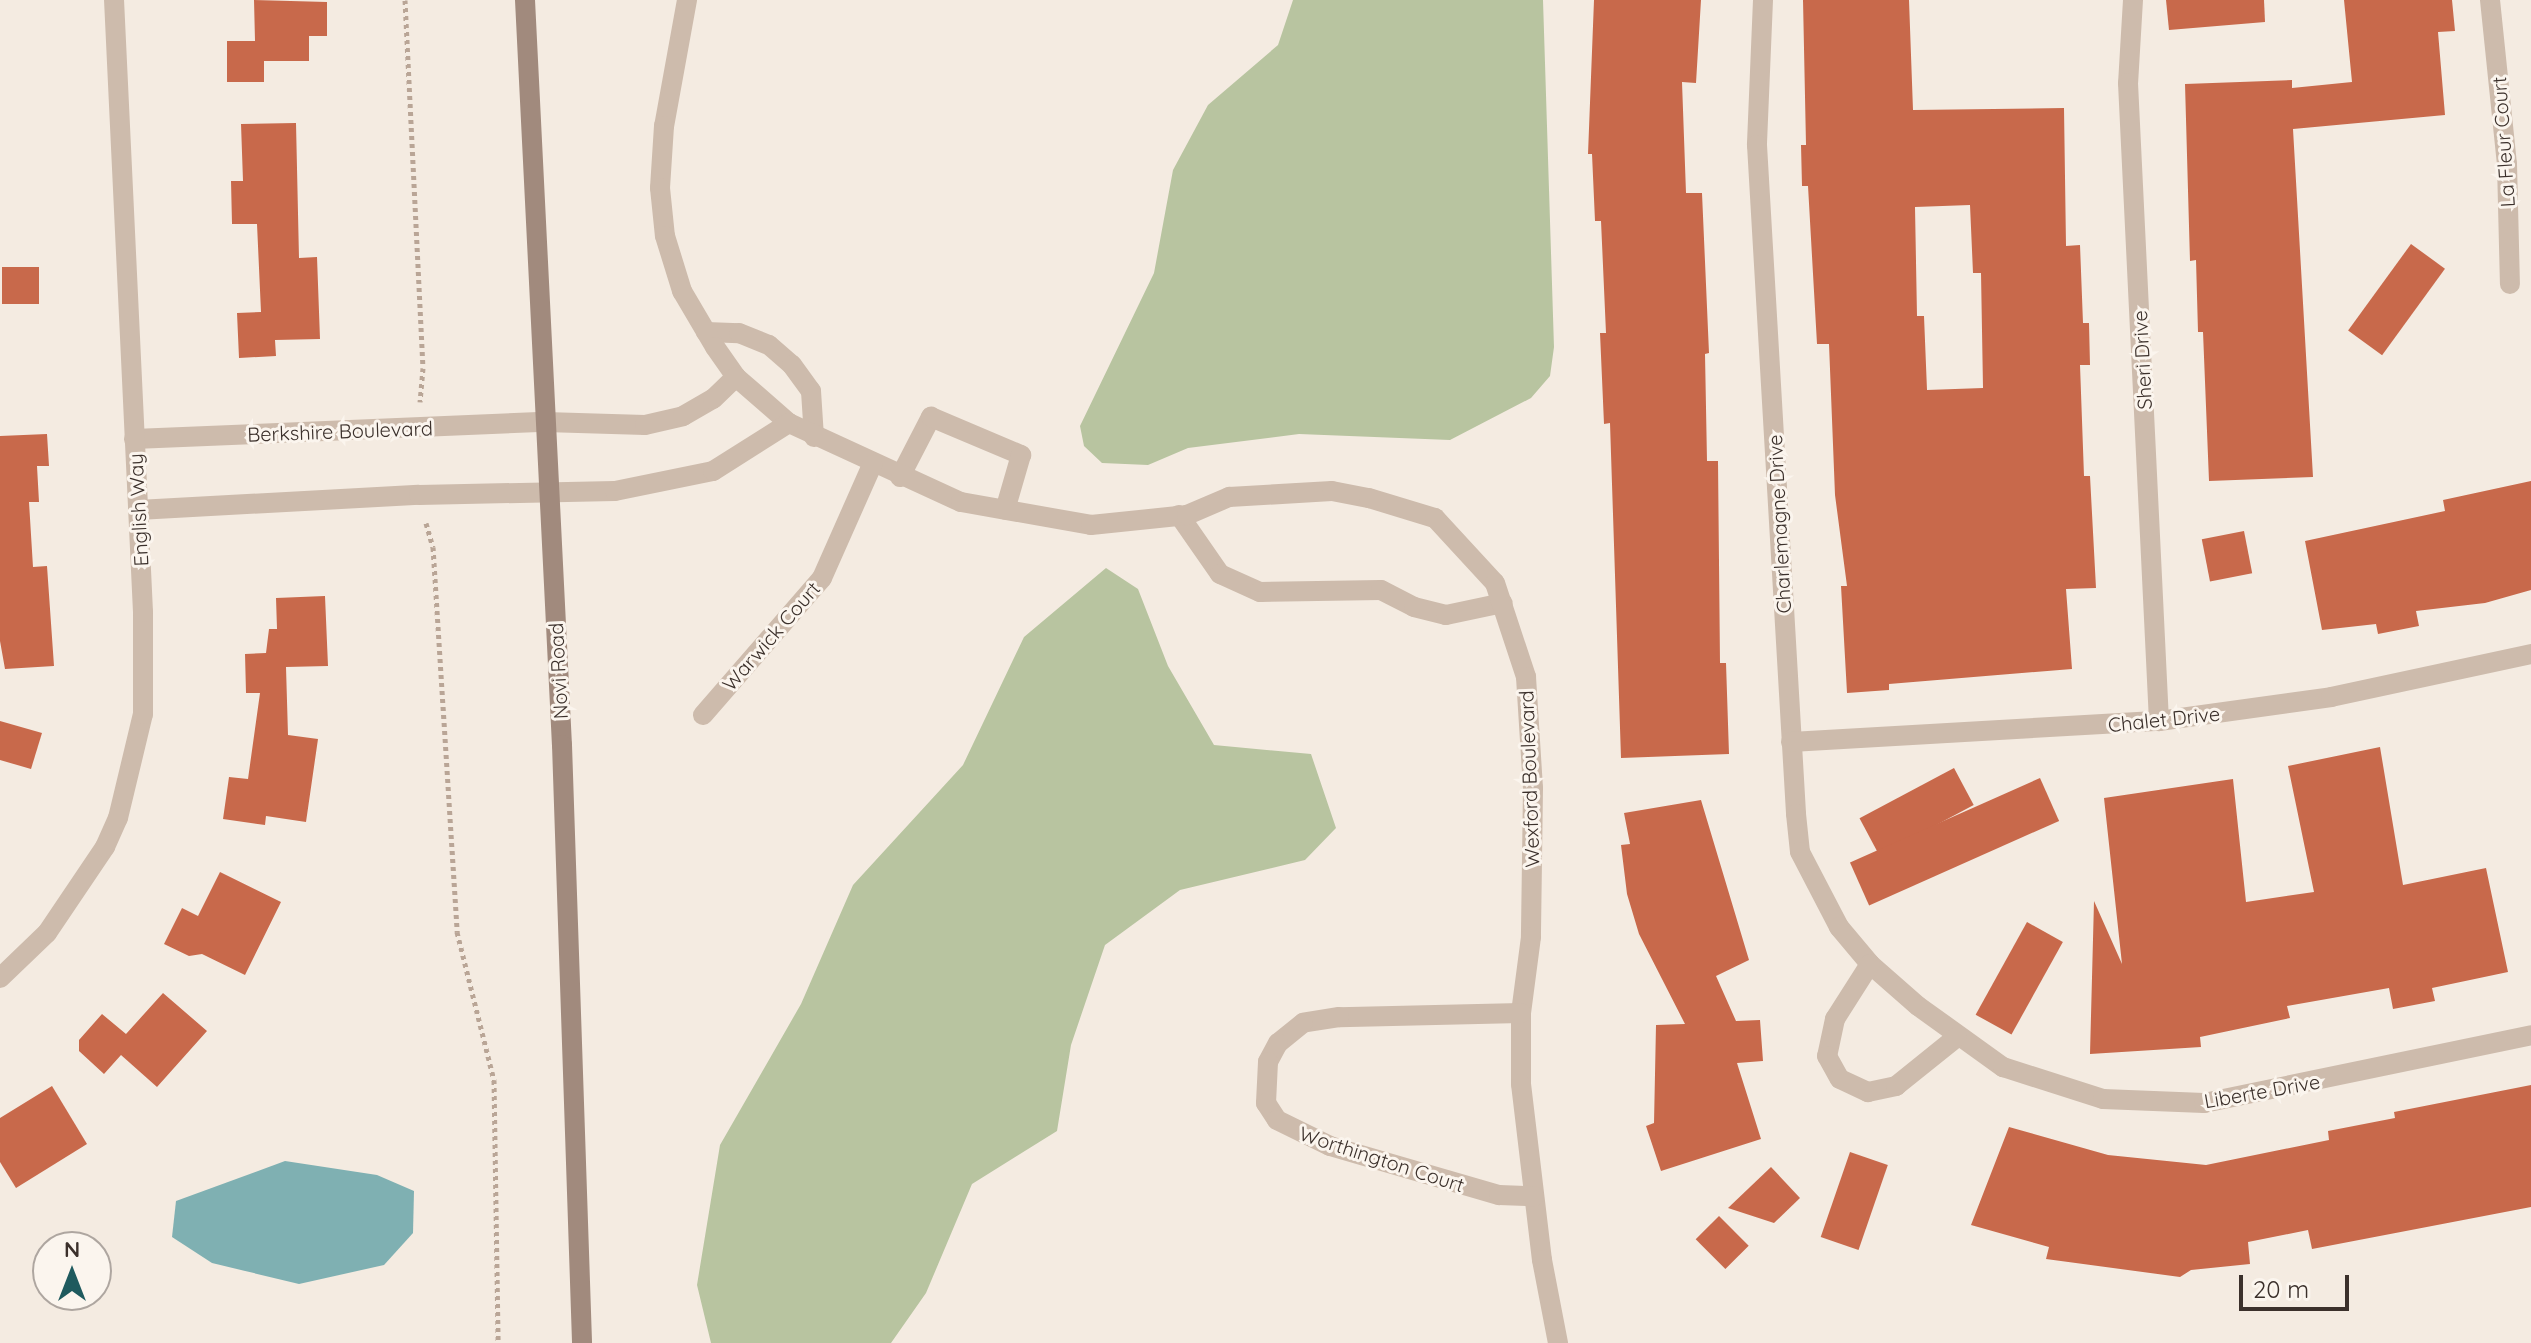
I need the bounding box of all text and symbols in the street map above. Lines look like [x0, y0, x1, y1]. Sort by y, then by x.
street label: La Fleur Court [2486, 76, 2520, 208]
street label: Sheri Drive [2127, 310, 2157, 410]
street label: Berkshire Boulevard [247, 416, 433, 446]
street label: Charlemagne Drive [1762, 434, 1796, 614]
street label: English Way [123, 453, 153, 567]
street label: Warwick Court [717, 577, 825, 695]
street label: Novi Road [543, 622, 573, 720]
street label: Wexford Boulevard [1514, 690, 1544, 868]
street label: Chalet Drive [2107, 701, 2221, 737]
street label: Liberte Drive [2202, 1069, 2322, 1113]
street label: Worthington Court [1296, 1121, 1468, 1197]
north arrow [32, 1231, 112, 1311]
text: N [64, 1235, 80, 1263]
scale bar [2243, 1259, 2353, 1309]
text: 20 m [2253, 1274, 2309, 1304]

